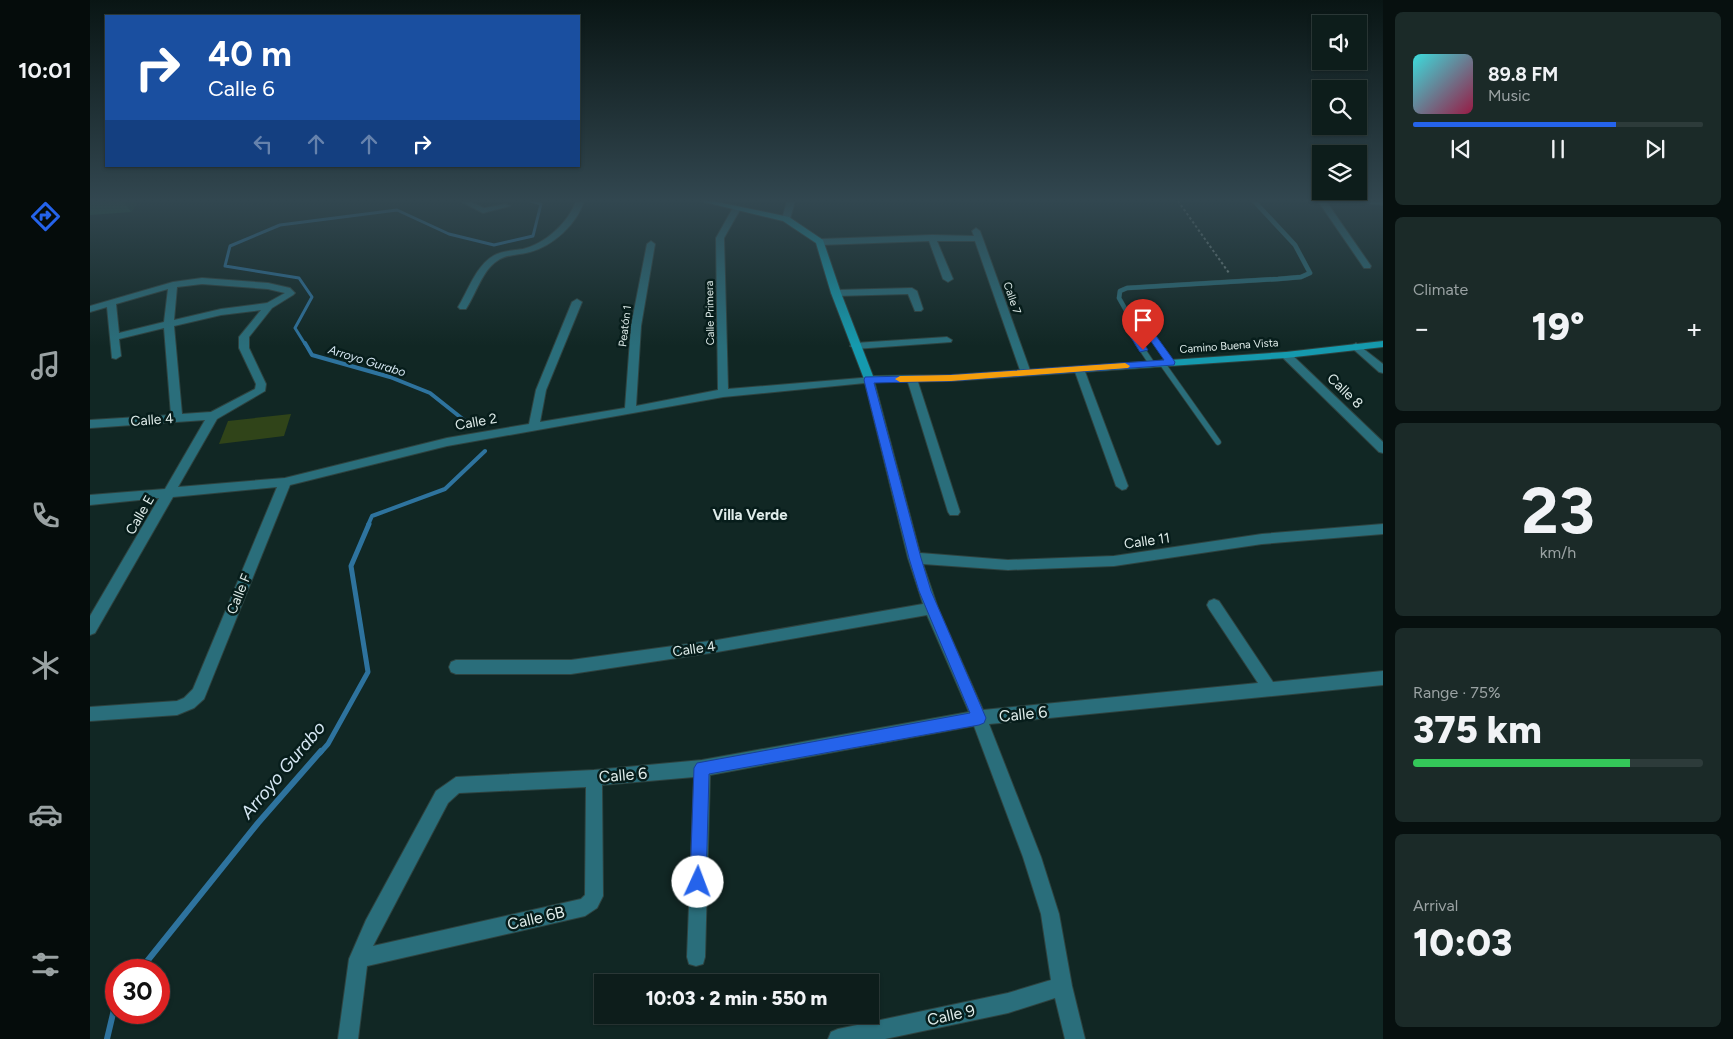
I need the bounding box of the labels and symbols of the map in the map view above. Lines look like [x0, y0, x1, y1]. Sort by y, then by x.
street label: Calle 7 [1000, 280, 1024, 316]
street label: Calle Primera [703, 281, 717, 345]
pin [1122, 299, 1164, 350]
street label: Peatón 1 [616, 304, 634, 348]
street label: Camino Buena Vista [1179, 336, 1279, 356]
water label: Arroyo Gurabo [326, 342, 407, 379]
street label: Calle 8 [1324, 370, 1366, 412]
street label: Calle 4 [130, 410, 174, 430]
street label: Calle 2 [454, 410, 498, 434]
street label: Calle E [122, 492, 158, 538]
district label: Villa Verde [712, 506, 788, 524]
street label: Calle 11 [1123, 529, 1171, 553]
street label: Calle F [223, 571, 255, 617]
street label: Calle 4 [671, 638, 717, 660]
street label: Calle 6 [998, 702, 1048, 726]
water label: Arroyo Gurabo [235, 717, 330, 824]
street label: Calle 6 [598, 763, 648, 787]
position arrow [671, 855, 723, 907]
street label: Calle 6B [505, 902, 567, 934]
speed limit sign: 30 [105, 959, 170, 1024]
street label: Calle 9 [925, 1001, 977, 1029]

